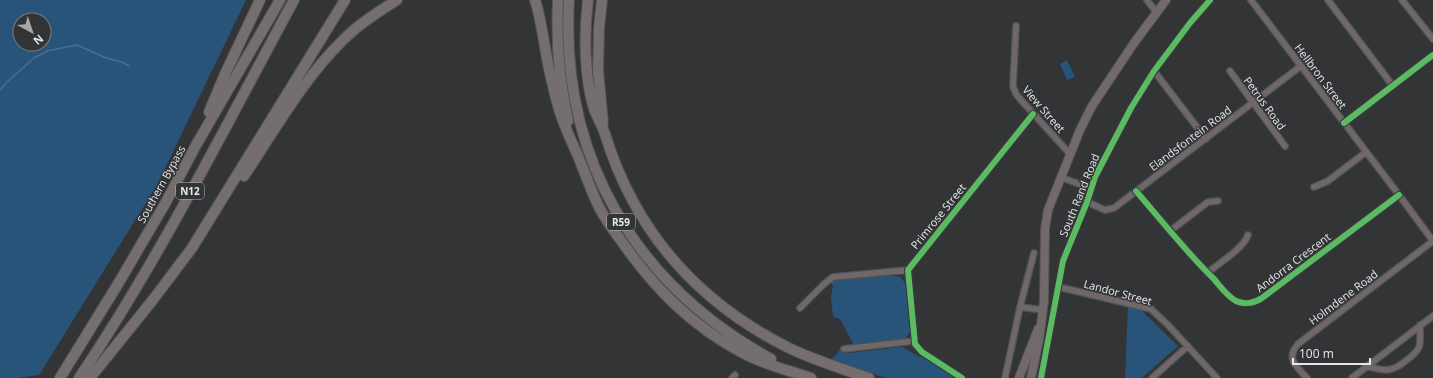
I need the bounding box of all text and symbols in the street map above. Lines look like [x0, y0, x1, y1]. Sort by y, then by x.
north arrow [12, 12, 52, 52]
text: N [30, 31, 47, 49]
street label: Hellbron Street [1292, 40, 1351, 112]
street label: Petrus Road [1241, 73, 1289, 133]
street label: View Street [1019, 82, 1069, 136]
street label: Elandsfontein Road [1146, 102, 1234, 174]
street label: Southern Bypass [134, 143, 188, 225]
street label: South Rand Road [1055, 151, 1103, 239]
street label: Primrose Street [907, 180, 969, 252]
road number: N12 [176, 183, 204, 199]
road number: R59 [607, 214, 635, 230]
street label: Andorra Crescent [1253, 229, 1334, 295]
street label: Holmdene Road [1305, 266, 1381, 328]
street label: Landor Street [1082, 276, 1154, 308]
scale bar [1293, 340, 1370, 366]
text: 100 m [1299, 345, 1334, 362]

